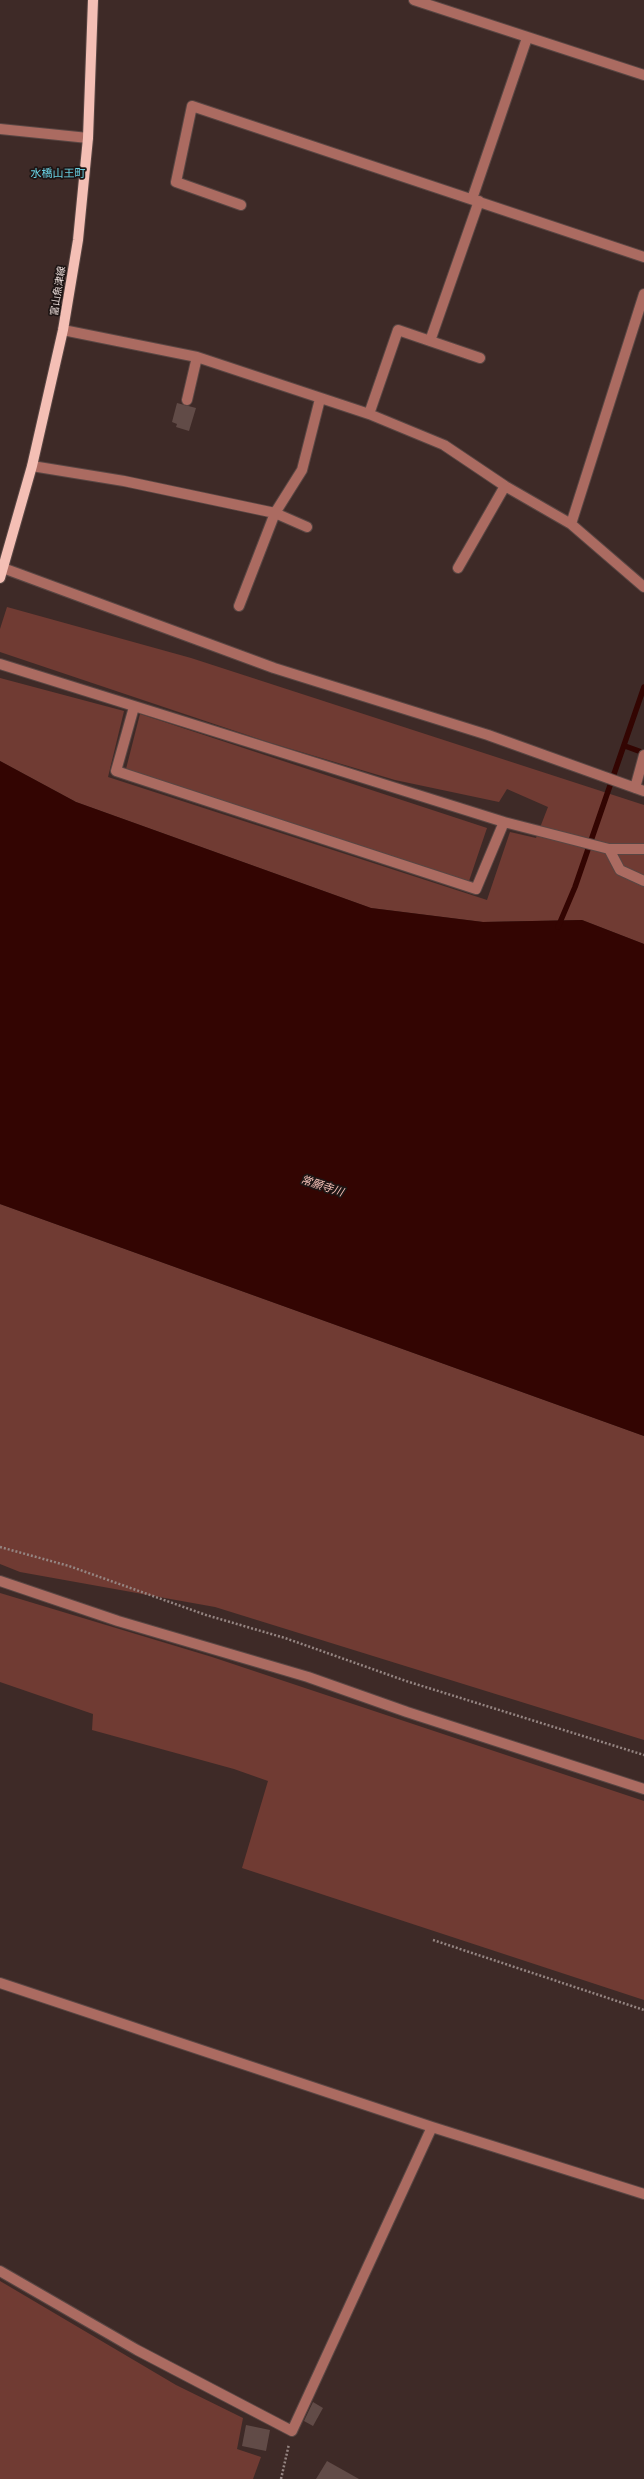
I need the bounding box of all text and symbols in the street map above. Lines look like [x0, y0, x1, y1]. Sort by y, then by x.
district label: 水橋山王町 [31, 167, 85, 181]
street label: 富山魚津線 [48, 265, 68, 317]
water label: 常願寺川 [299, 1173, 345, 1199]

